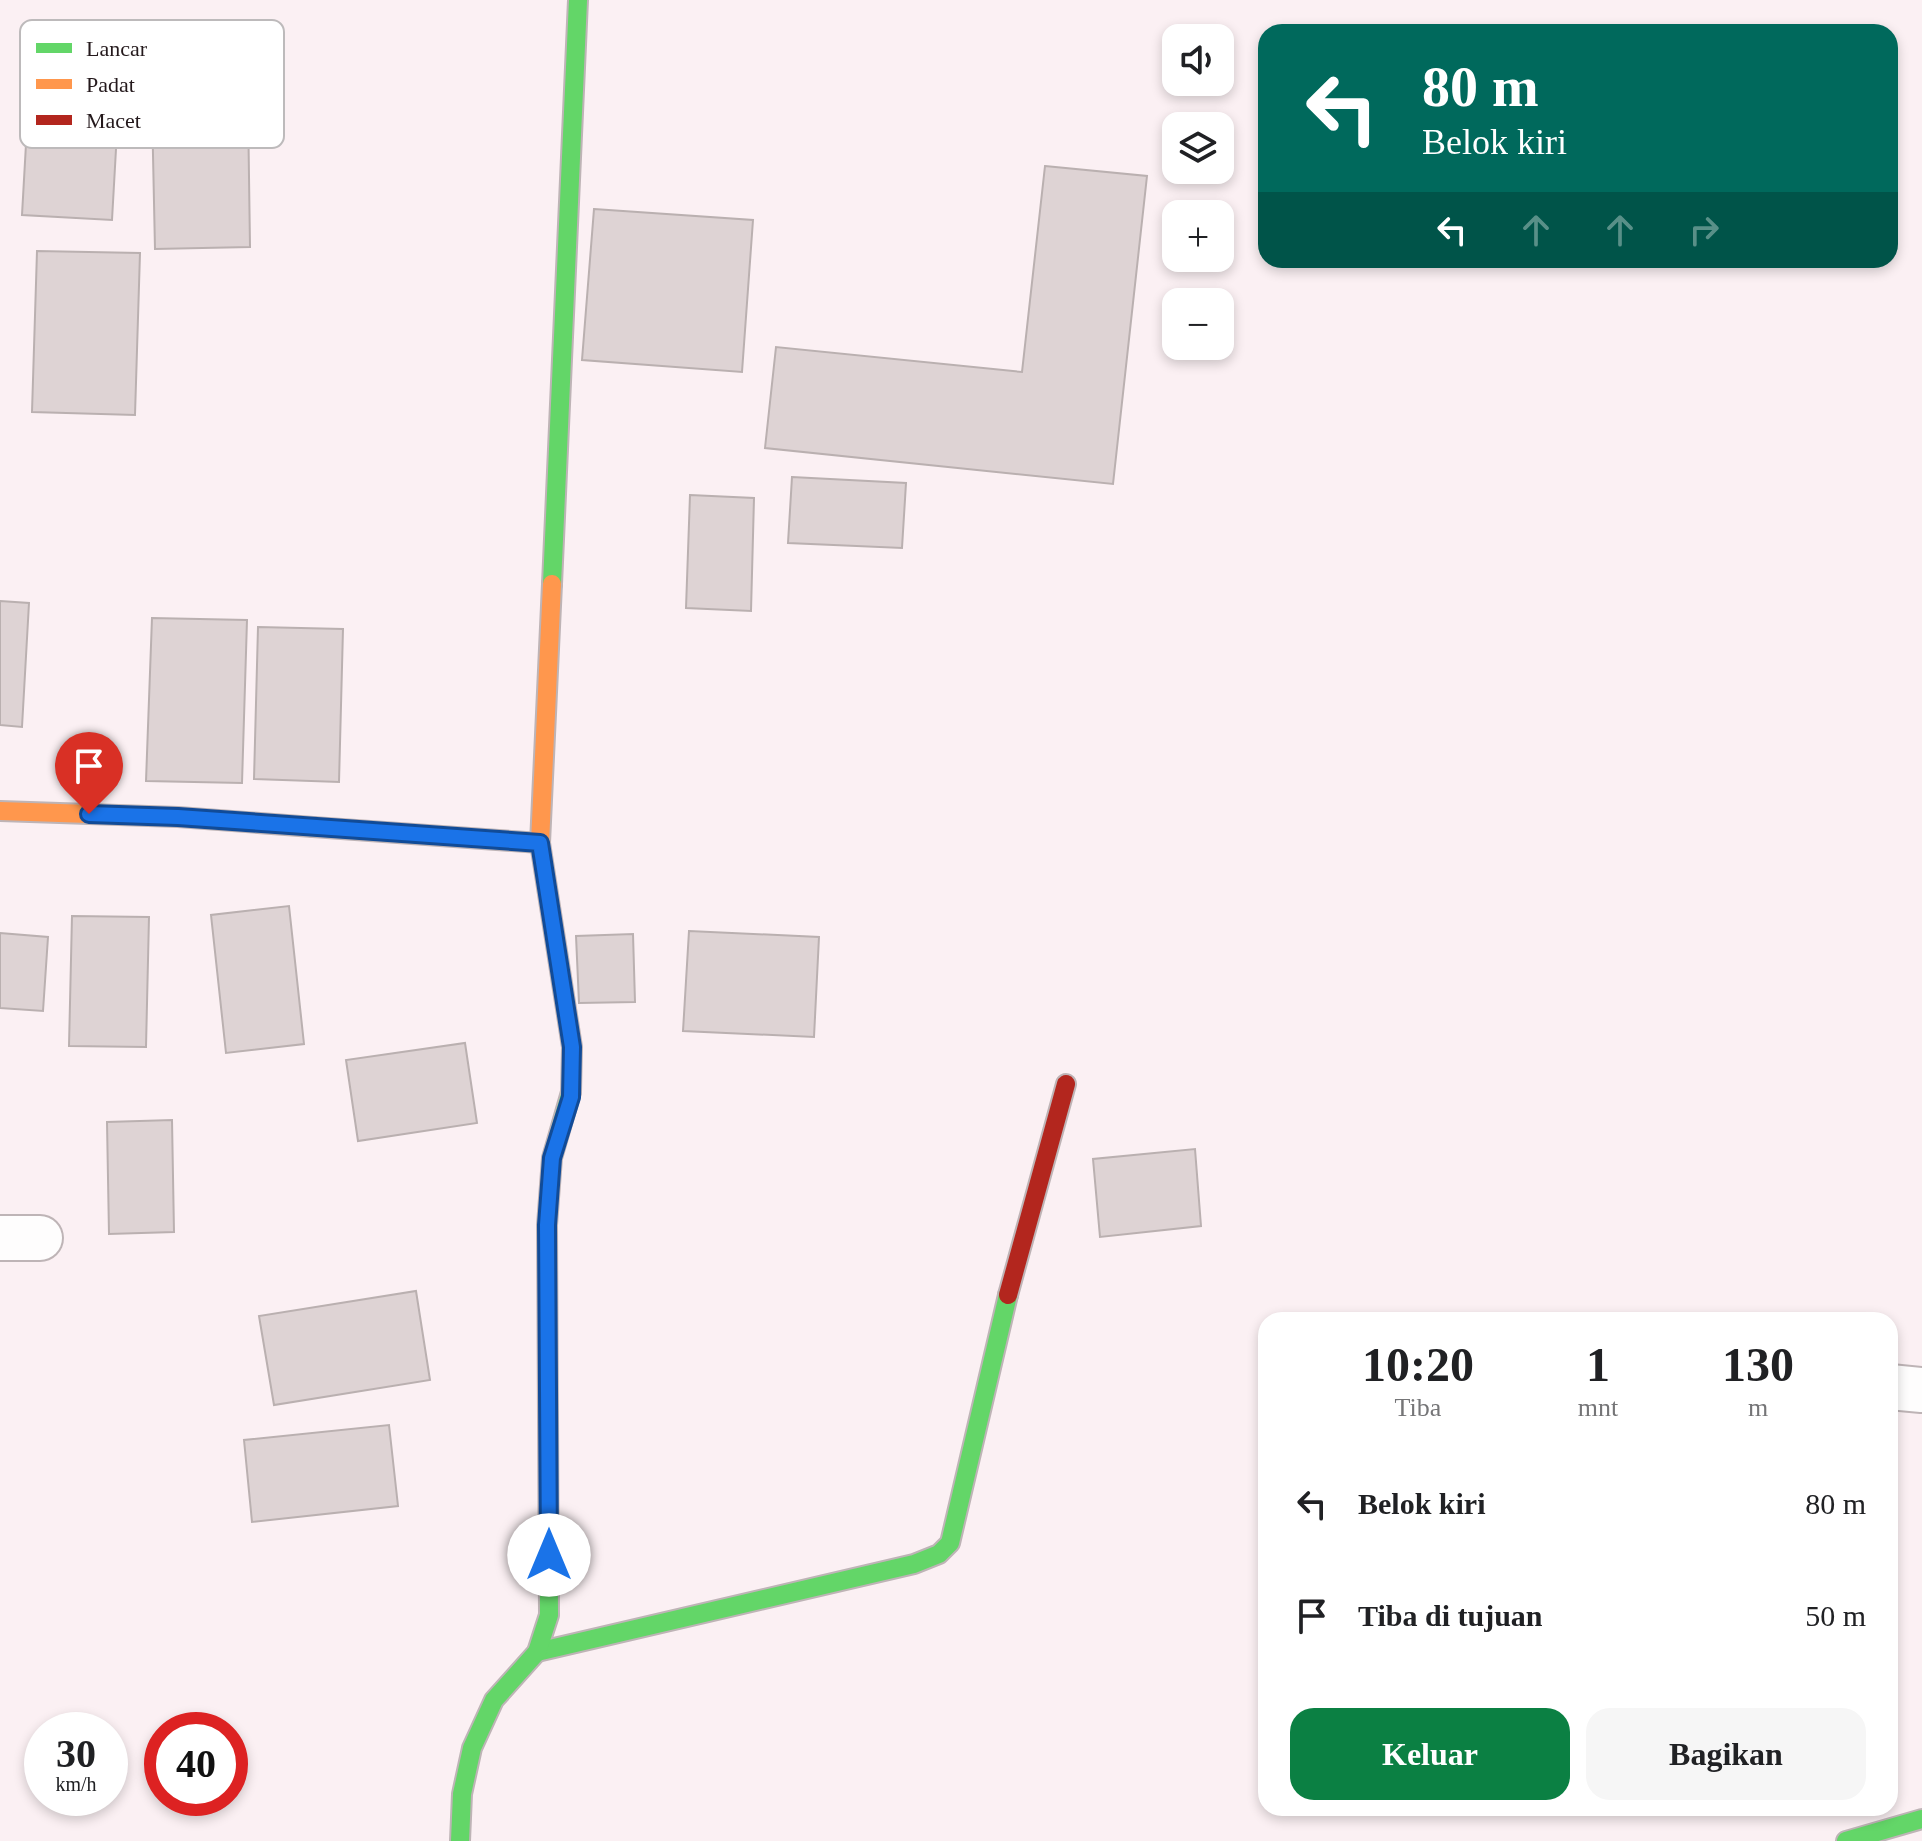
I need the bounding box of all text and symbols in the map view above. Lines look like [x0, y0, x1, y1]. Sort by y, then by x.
legend [20, 20, 284, 148]
map controls [1162, 24, 1234, 360]
button: sound [1162, 24, 1234, 96]
text: Lancar [86, 36, 148, 61]
icon: left [1290, 56, 1394, 160]
text: 80 m [1422, 56, 1539, 118]
text: Padat [86, 72, 135, 97]
text: Macet [86, 108, 141, 133]
button: layers [1162, 112, 1234, 184]
text: Belok kiri [1422, 122, 1567, 162]
button: + [1162, 200, 1234, 272]
icon: left [1430, 208, 1474, 252]
icon: ahead [1514, 208, 1558, 252]
icon: ahead [1598, 208, 1642, 252]
icon: right [1682, 208, 1726, 252]
button: − [1162, 288, 1234, 360]
pin [55, 732, 123, 814]
icon: arrive [67, 744, 111, 788]
text: 10:20 [1362, 1338, 1474, 1391]
text: 1 [1586, 1338, 1610, 1391]
text: 130 [1722, 1338, 1794, 1391]
text: Tiba [1395, 1393, 1441, 1422]
text: mnt [1578, 1393, 1618, 1422]
text: m [1748, 1393, 1768, 1422]
icon: left [1290, 1482, 1334, 1526]
text: Belok kiri [1358, 1487, 1486, 1520]
text: 80 m [1805, 1487, 1866, 1520]
position arrow [507, 1513, 591, 1597]
icon: arrive [1290, 1594, 1334, 1638]
text: Tiba di tujuan [1358, 1599, 1543, 1632]
text: 50 m [1805, 1599, 1866, 1632]
button: Keluar [1290, 1708, 1570, 1800]
button: Bagikan [1586, 1708, 1866, 1800]
speed limit sign: 40 [144, 1712, 248, 1816]
text: 30 [56, 1731, 96, 1776]
text: km/h [55, 1773, 97, 1795]

